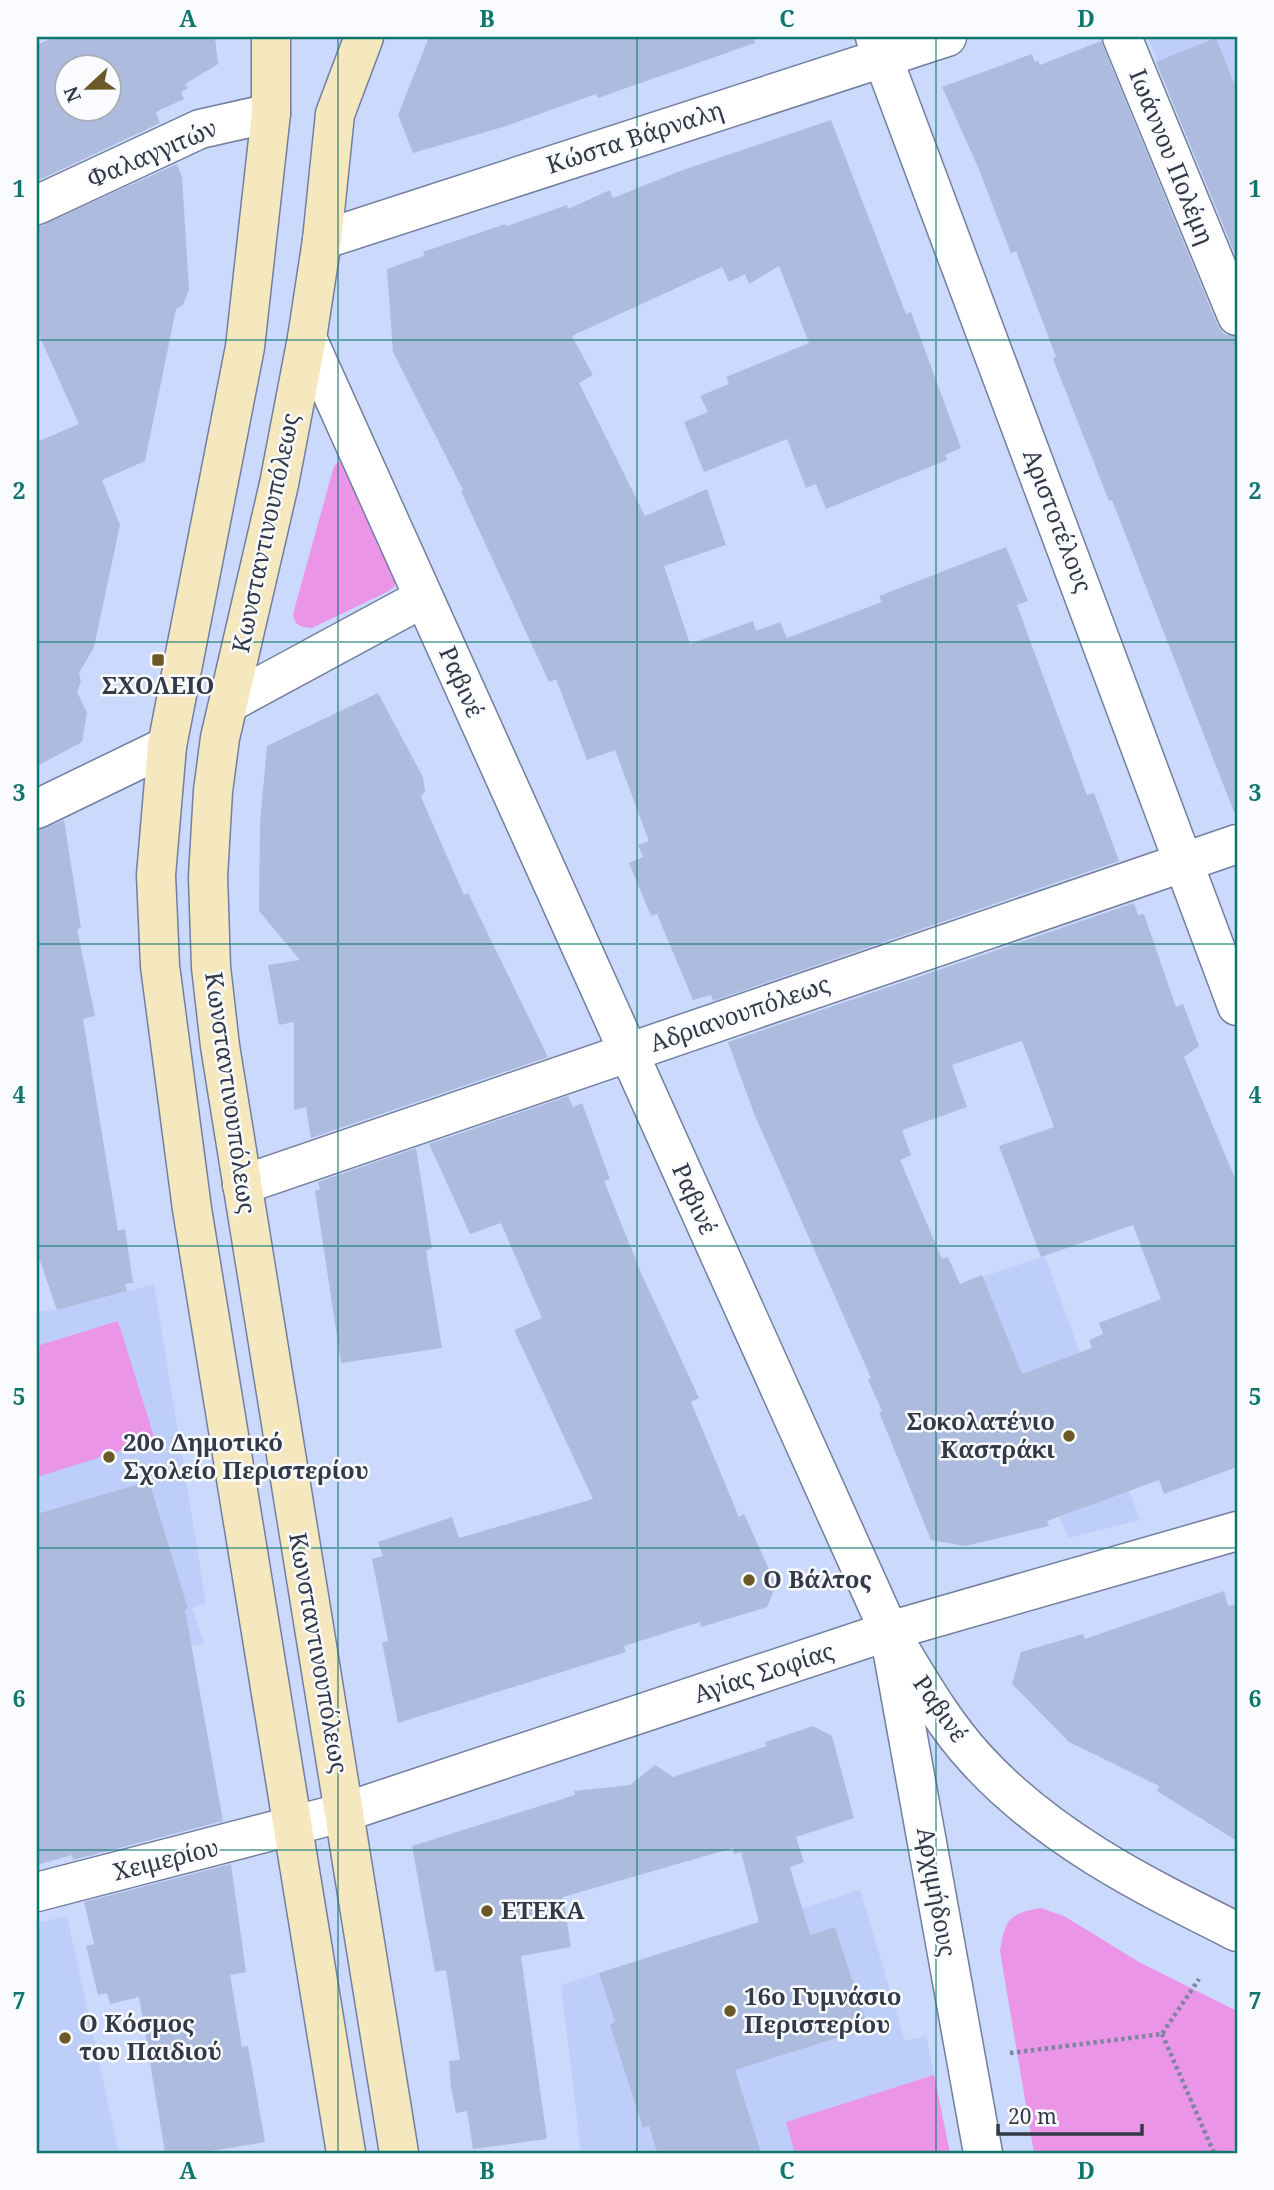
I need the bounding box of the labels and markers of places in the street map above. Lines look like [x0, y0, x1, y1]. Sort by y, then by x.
marker: ΣΧΟΛΕΙΟ [150, 652, 166, 668]
place label: ΣΧΟΛΕΙΟ [102, 668, 214, 701]
place label: Σοκολατένιο Καστράκι [906, 1404, 1056, 1465]
place label: 20ο Δημοτικό Σχολείο Περιστερίου [123, 1425, 369, 1486]
marker: Σοκολατένιο Καστράκι [1061, 1428, 1077, 1444]
marker: 20ο Δημοτικό Σχολείο Περιστερίου [101, 1449, 117, 1465]
place label: Ο Βάλτος [763, 1562, 872, 1595]
marker: Ο Βάλτος [741, 1572, 757, 1588]
place label: ΕΤΕΚΑ [501, 1893, 585, 1926]
marker: ΕΤΕΚΑ [479, 1903, 495, 1919]
place label: 16ο Γυμνάσιο Περιστερίου [744, 1979, 901, 2040]
marker: 16ο Γυμνάσιο Περιστερίου [722, 2003, 738, 2019]
place label: Ο Κόσμος του Παιδιού [79, 2006, 222, 2067]
marker: Ο Κόσμος του Παιδιού [57, 2030, 73, 2046]

